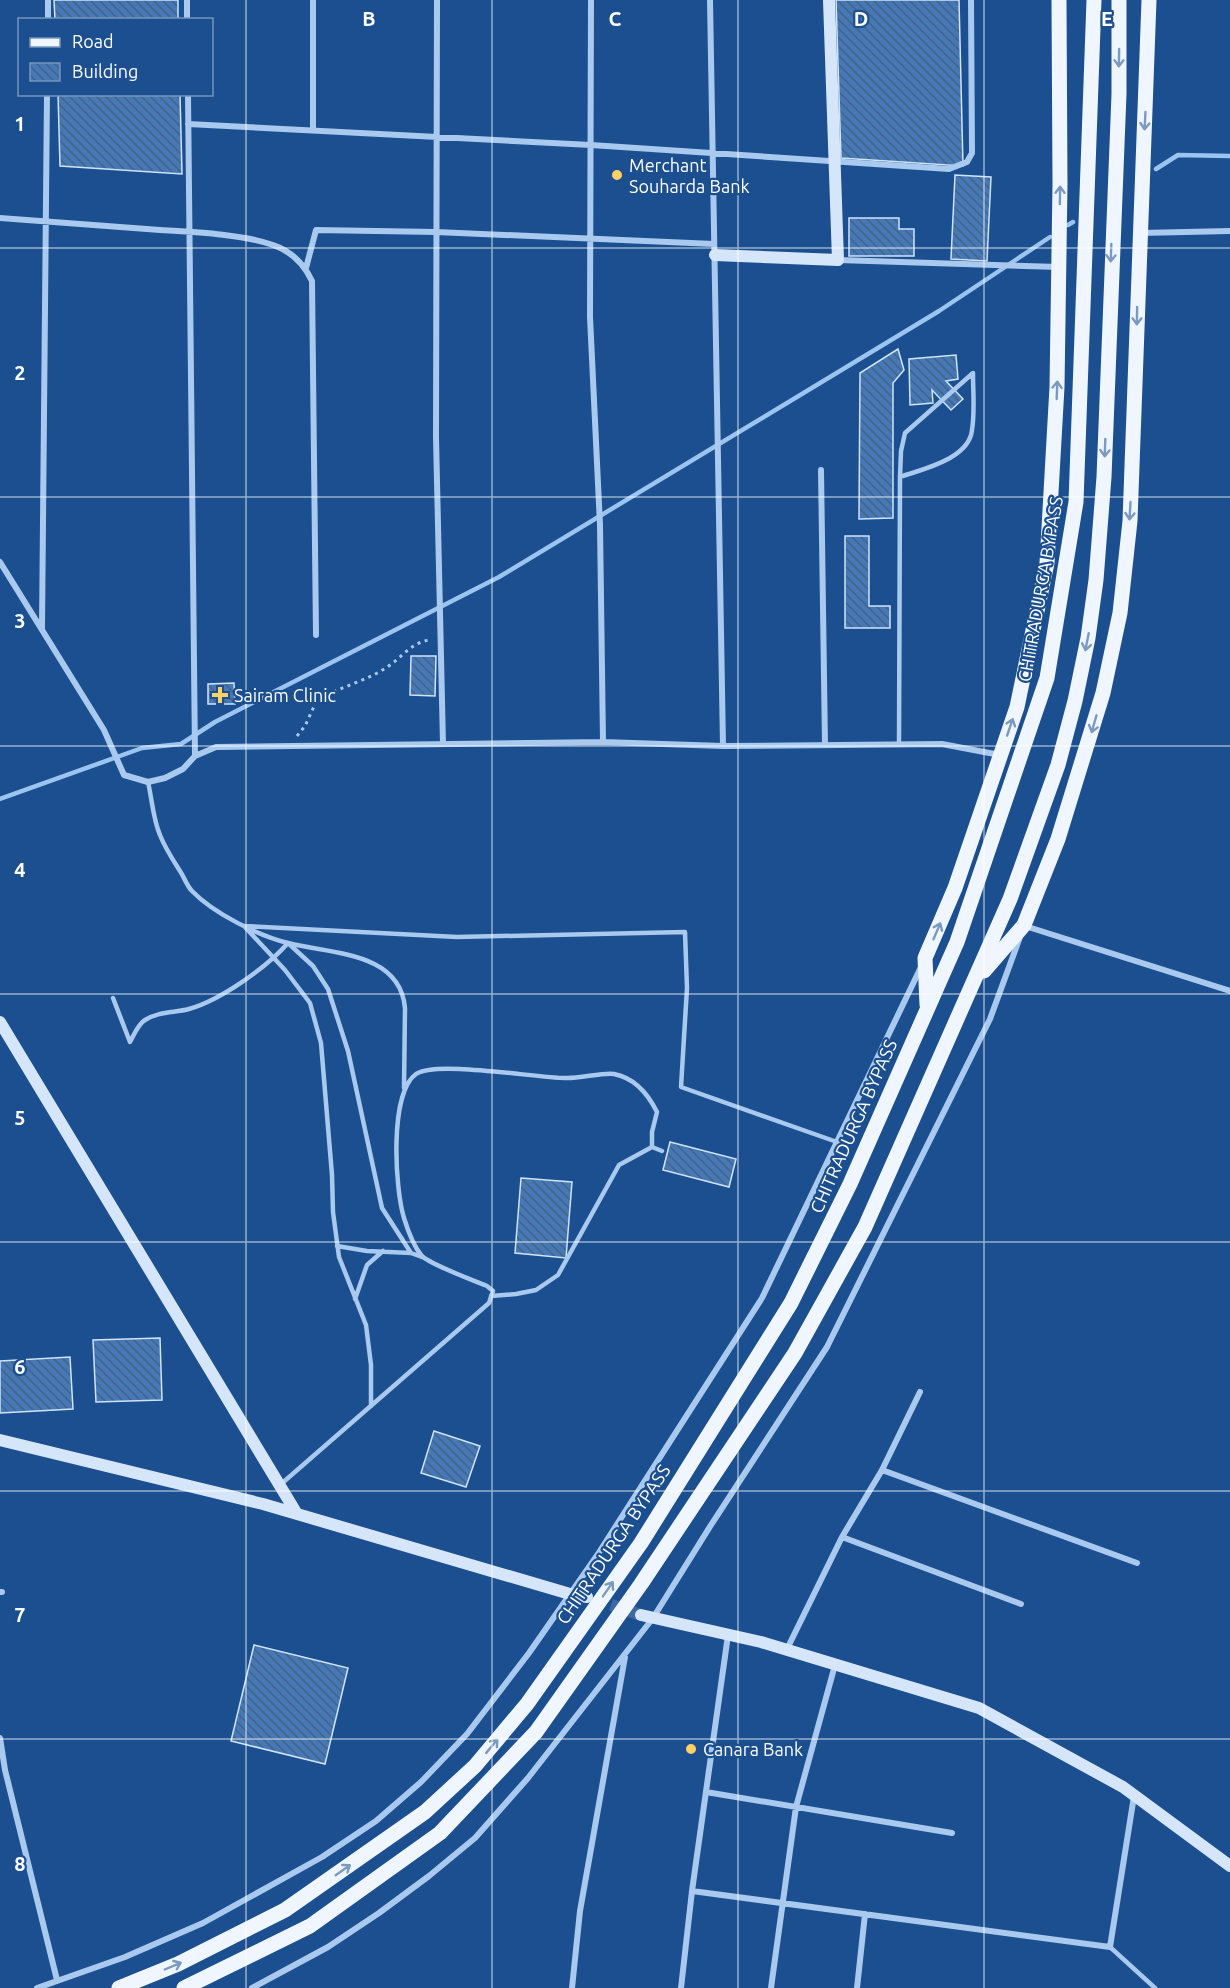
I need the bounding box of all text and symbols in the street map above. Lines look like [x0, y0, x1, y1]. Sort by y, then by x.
text: B [362, 7, 376, 30]
text: C [609, 7, 622, 30]
text: D [854, 7, 868, 30]
text: E [1101, 7, 1113, 30]
legend [18, 18, 213, 96]
text: Road [72, 31, 114, 51]
one-way arrow [1113, 48, 1125, 68]
text: Building [72, 61, 138, 81]
one-way arrow [1139, 111, 1150, 131]
text: 1 [14, 112, 26, 135]
place label: Merchant Souharda Bank [629, 155, 750, 196]
marker: Merchant Souharda Bank [610, 168, 624, 182]
one-way arrow [1054, 185, 1065, 205]
one-way arrow [1106, 243, 1117, 263]
one-way arrow [1132, 306, 1143, 326]
text: 2 [14, 361, 26, 384]
one-way arrow [1051, 380, 1062, 400]
one-way arrow [1100, 438, 1111, 458]
street label: CHITRADURGA BYPASS [1014, 495, 1066, 683]
one-way arrow [1125, 501, 1136, 521]
text: 3 [14, 609, 26, 632]
one-way arrow [1081, 632, 1092, 652]
place label: Sairam Clinic [234, 685, 336, 705]
marker: Sairam Clinic [211, 686, 229, 704]
one-way arrow [1088, 714, 1099, 733]
one-way arrow [1005, 718, 1016, 737]
text: 4 [14, 858, 26, 881]
one-way arrow [932, 922, 943, 940]
street label: CHITRADURGA BYPASS [806, 1036, 900, 1216]
text: 5 [14, 1106, 26, 1129]
text: 6 [14, 1355, 26, 1378]
street label: CHITRADURGA BYPASS [552, 1461, 674, 1627]
one-way arrow [602, 1582, 614, 1598]
text: 7 [14, 1603, 26, 1626]
one-way arrow [485, 1739, 499, 1754]
place label: Canara Bank [703, 1739, 803, 1759]
marker: Canara Bank [684, 1742, 698, 1756]
text: 8 [14, 1852, 26, 1875]
one-way arrow [334, 1864, 350, 1876]
one-way arrow [164, 1960, 182, 1971]

